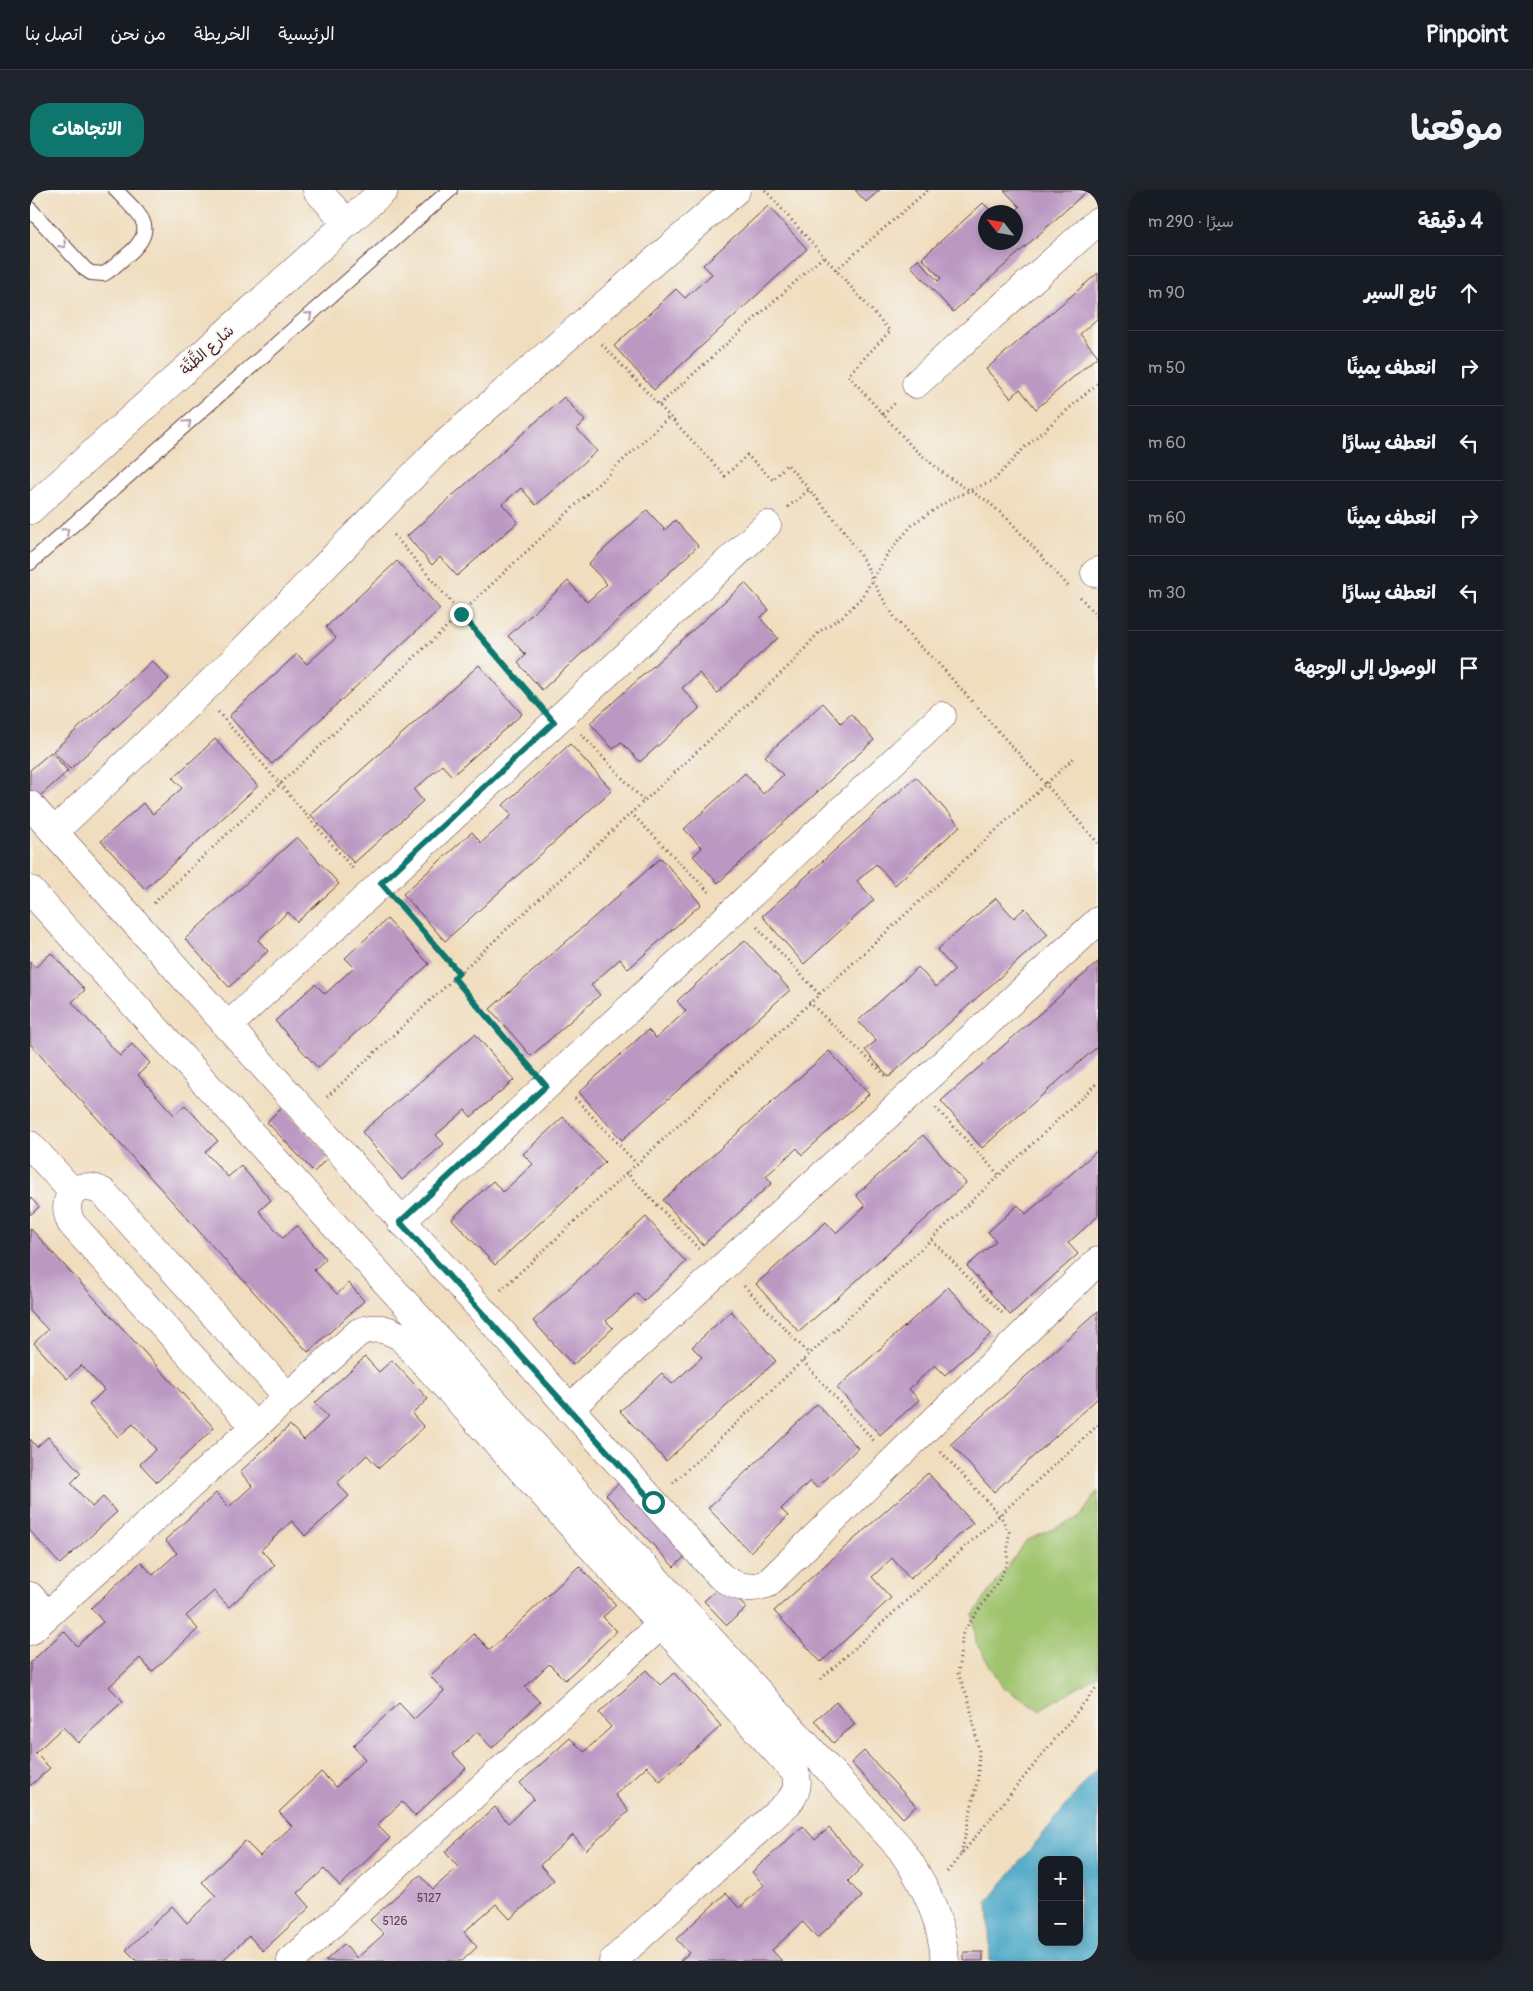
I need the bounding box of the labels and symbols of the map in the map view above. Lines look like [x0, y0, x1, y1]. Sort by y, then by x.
north arrow [978, 205, 1023, 250]
one-way arrow [57, 239, 66, 248]
one-way arrow [304, 312, 313, 321]
street label: شارع الظَّنَّة [175, 319, 238, 379]
one-way arrow [182, 420, 191, 429]
one-way arrow [61, 528, 70, 537]
route end [450, 603, 473, 626]
route start [642, 1491, 665, 1514]
house number: 5127 [417, 1891, 442, 1906]
house number: 5126 [383, 1914, 407, 1929]

